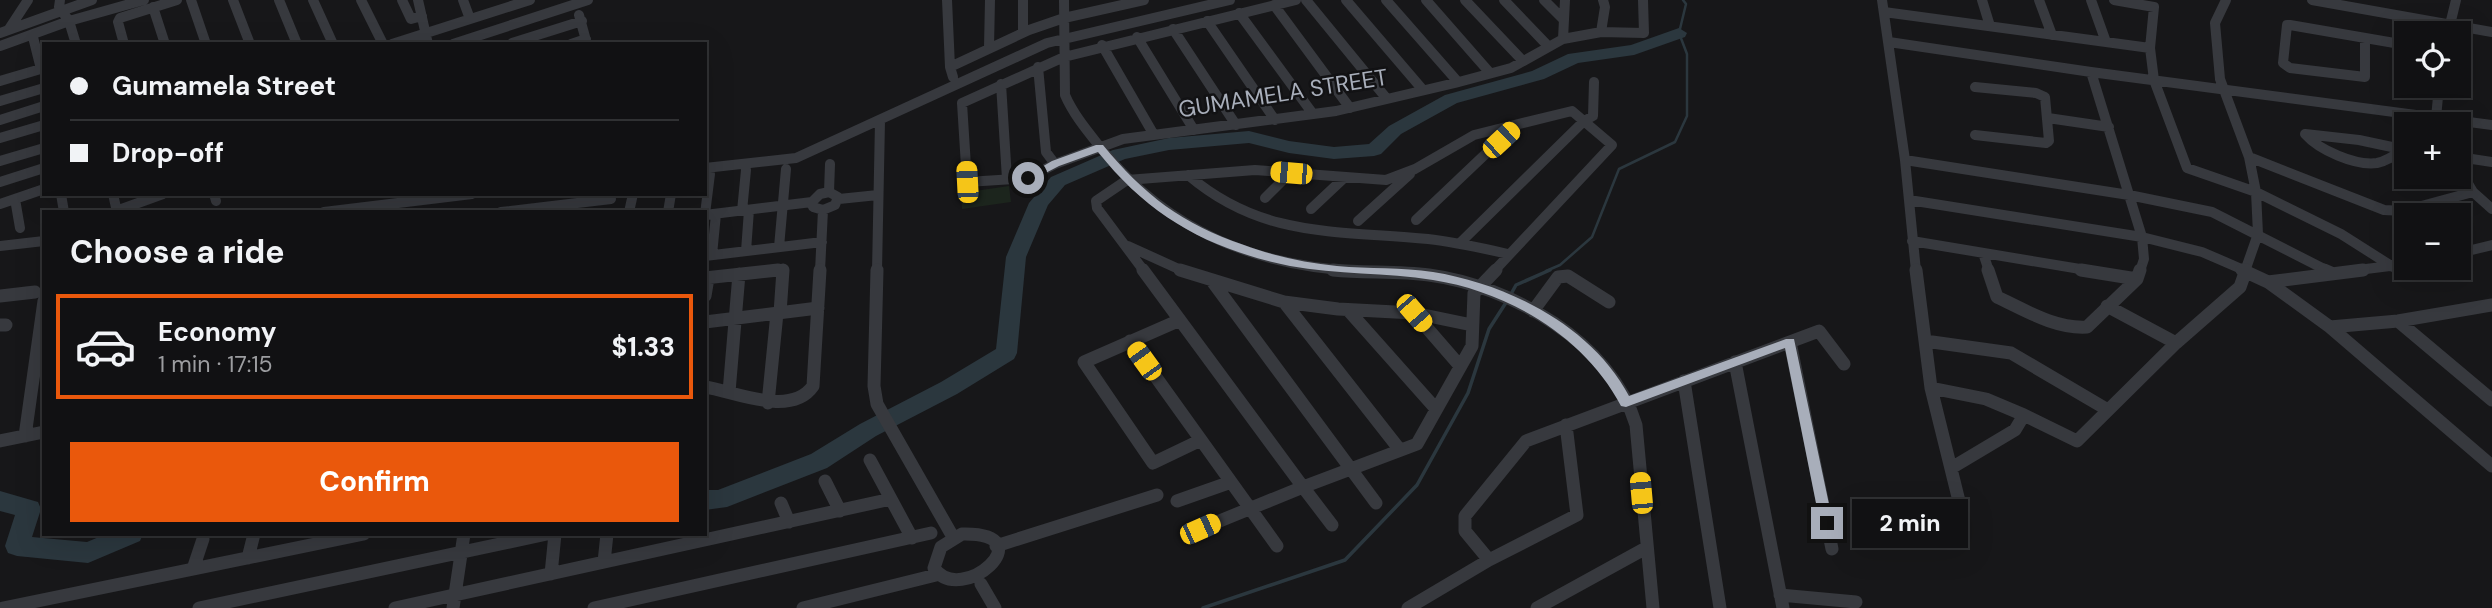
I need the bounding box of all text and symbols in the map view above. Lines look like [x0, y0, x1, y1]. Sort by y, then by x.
map controls [2394, 21, 2471, 280]
button: locate [2394, 21, 2471, 98]
street label: GUMAMELA STREET [1176, 62, 1390, 124]
text: Gumamela Street [112, 69, 336, 103]
button: + [2394, 112, 2471, 189]
car [1479, 118, 1524, 162]
text: Drop-off [112, 136, 224, 170]
car [956, 160, 979, 204]
car [1270, 161, 1313, 185]
route start [1012, 162, 1044, 194]
button: − [2394, 203, 2471, 280]
text: Choose a ride [70, 231, 285, 273]
car [1393, 290, 1436, 336]
icon: car [74, 315, 137, 378]
text: Economy [158, 315, 276, 349]
text: $1.33 [612, 330, 675, 364]
car [1124, 338, 1165, 384]
text: 1 min · 17:15 [158, 349, 273, 379]
button: Confirm [70, 442, 679, 522]
car [1629, 471, 1654, 515]
callout: 2 min [1852, 498, 1967, 548]
route end [1811, 507, 1843, 539]
text: 2 min [1879, 508, 1941, 538]
car [1177, 511, 1224, 547]

